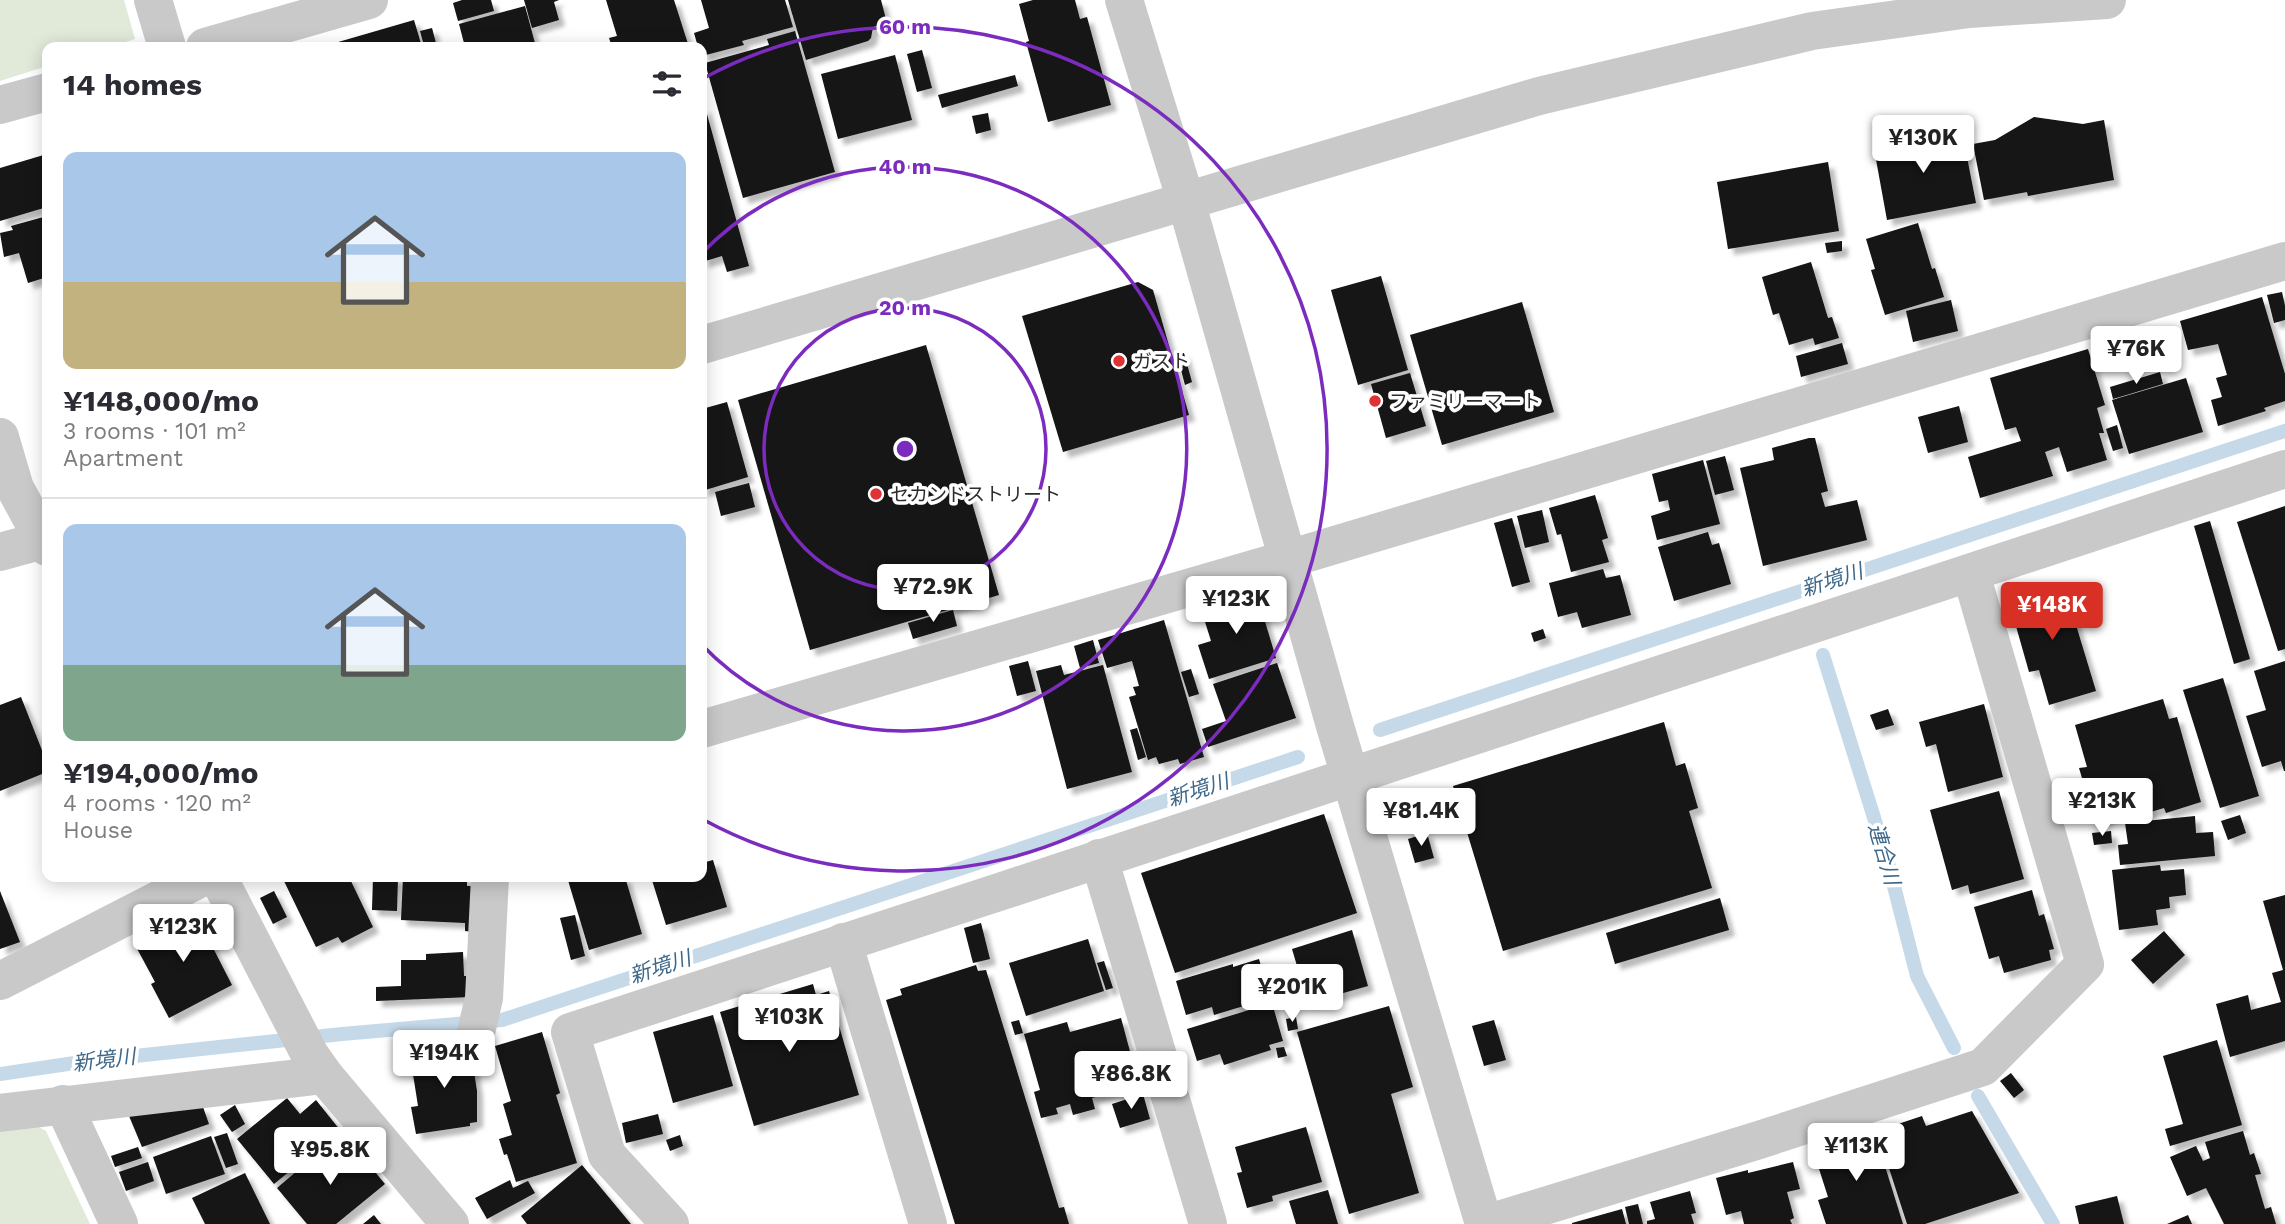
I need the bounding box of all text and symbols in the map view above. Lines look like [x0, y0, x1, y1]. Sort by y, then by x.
text: 60 m [879, 14, 931, 39]
icon: filters [648, 65, 686, 103]
text: 14 homes [63, 67, 202, 102]
pin: ¥130K [1874, 116, 1972, 175]
text: ¥130K [1888, 124, 1958, 151]
text: 40 m [879, 154, 931, 179]
icon: home [312, 197, 438, 323]
text: 20 m [879, 295, 931, 320]
pin: ¥76K [2095, 326, 2177, 386]
text: ¥76K [2107, 335, 2165, 362]
place label: ガスト [1133, 350, 1190, 373]
marker: ガスト [1111, 353, 1127, 369]
text: ¥148,000/mo [63, 383, 259, 418]
place label: ファミリーマート [1389, 390, 1541, 413]
marker: ファミリーマート [1367, 393, 1383, 409]
text: 3 rooms · 101 m² [63, 418, 246, 445]
centre of rings [893, 437, 917, 461]
text: Apartment [63, 445, 183, 472]
place label: セカンドストリート [890, 483, 1061, 506]
marker: セカンドストリート [868, 486, 884, 502]
water label: 新境川 [1798, 557, 1868, 601]
pin: ¥72.9K [876, 564, 990, 624]
icon: home [312, 569, 438, 695]
text: ¥72.9K [893, 573, 973, 600]
pin: ¥123K [1187, 576, 1285, 636]
pin: ¥148K [2003, 582, 2101, 642]
text: ¥123K [1202, 585, 1270, 612]
text: ¥148K [2017, 591, 2087, 618]
text: ¥194,000/mo [63, 755, 259, 790]
water label: 新境川 [1164, 767, 1234, 811]
pin: ¥213K [2053, 778, 2151, 838]
text: ¥213K [2068, 787, 2136, 814]
pin: ¥81.4K [1364, 788, 1478, 848]
text: 4 rooms · 120 m² [63, 790, 251, 817]
text: ¥81.4K [1382, 797, 1460, 824]
text: House [63, 817, 133, 844]
water label: 連合川 [1864, 820, 1906, 890]
pin: ¥123K [134, 904, 232, 964]
text: ¥123K [149, 913, 217, 940]
water label: 新境川 [626, 944, 696, 988]
pin: ¥201K [1243, 964, 1341, 1024]
text: ¥201K [1257, 973, 1327, 1000]
pin: ¥103K [740, 995, 838, 1054]
text: ¥103K [754, 1003, 824, 1030]
pin: ¥194K [395, 1030, 493, 1090]
text: ¥194K [409, 1039, 479, 1066]
water label: 新境川 [71, 1043, 139, 1076]
pin: ¥86.8K [1074, 1052, 1188, 1111]
text: ¥86.8K [1091, 1060, 1171, 1087]
pin: ¥113K [1807, 1124, 1905, 1183]
pin: ¥95.8K [273, 1128, 387, 1187]
text: ¥113K [1824, 1132, 1888, 1159]
text: ¥95.8K [290, 1136, 370, 1163]

